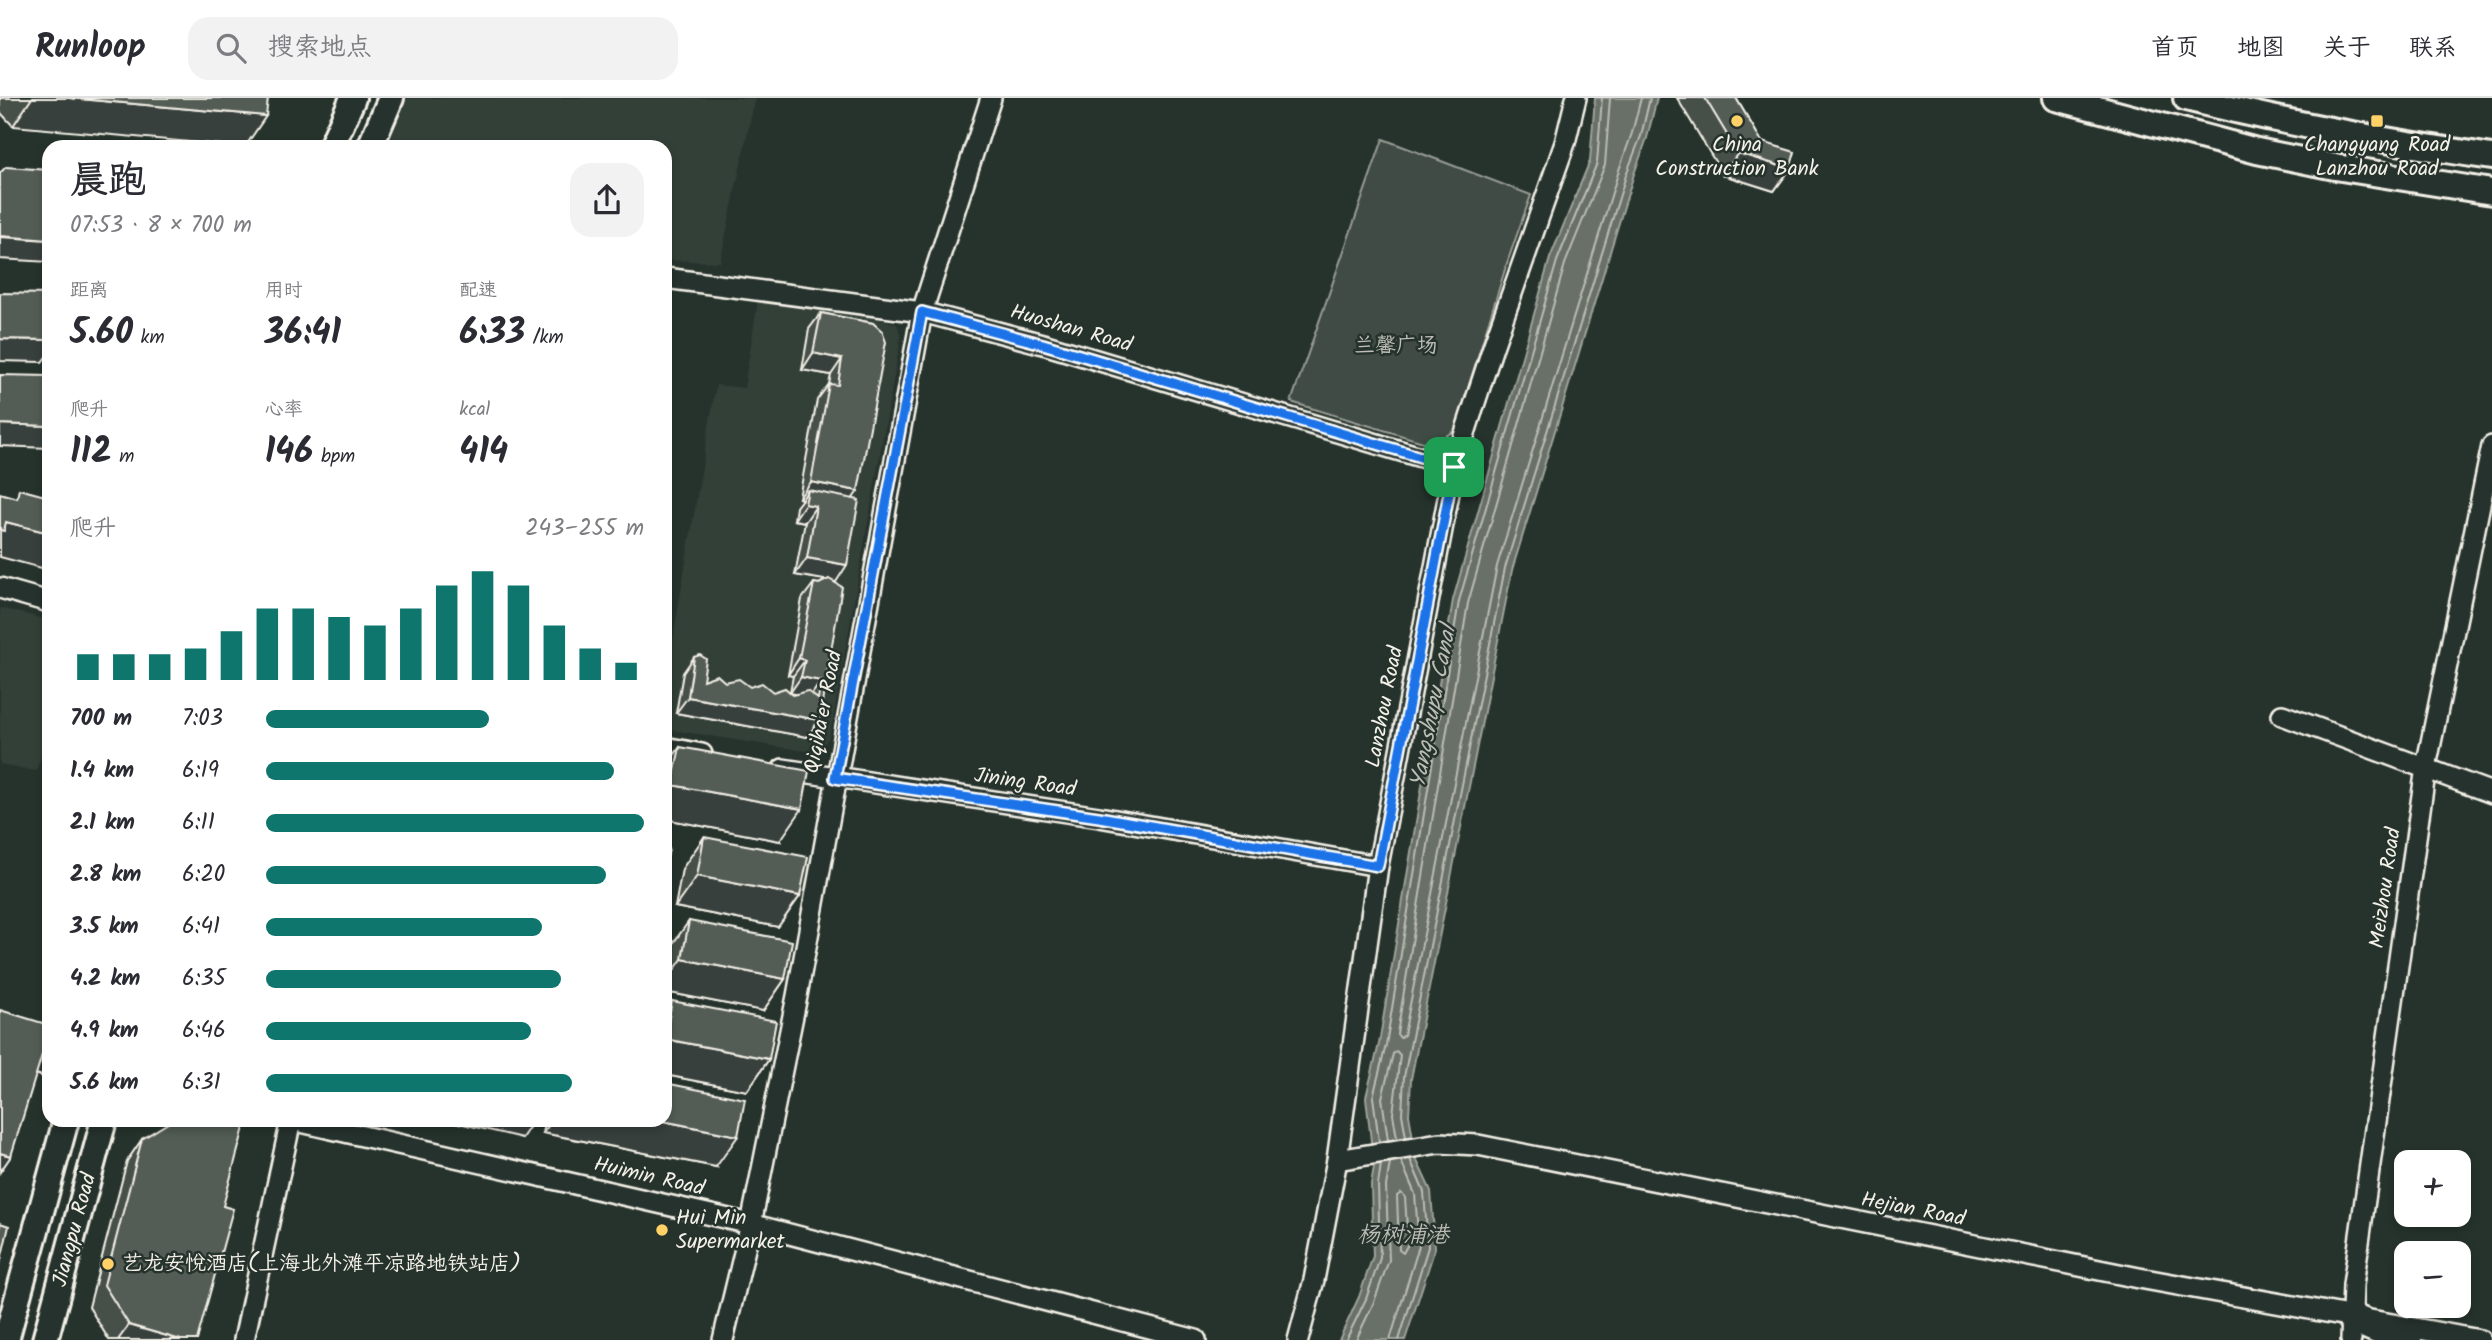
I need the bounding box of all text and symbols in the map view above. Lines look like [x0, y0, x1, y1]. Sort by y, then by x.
search box [188, 17, 678, 80]
text: Runloop [35, 22, 146, 75]
text: 搜索地点 [268, 27, 372, 69]
icon: search [212, 29, 250, 67]
text: 首页 [2151, 29, 2199, 68]
text: 地图 [2237, 29, 2285, 68]
text: 关于 [2323, 29, 2371, 68]
text: 联系 [2409, 29, 2457, 68]
marker: China Construction Bank [1729, 113, 1745, 129]
marker: Changyang Road Lanzhou Road [2369, 113, 2385, 129]
place label: China Construction Bank [1655, 129, 1819, 186]
place label: Changyang Road Lanzhou Road [2304, 129, 2451, 186]
text: 晨跑 [70, 152, 146, 212]
button: share [570, 163, 644, 237]
text: 07:53 · 8 × 700 m [70, 208, 252, 244]
text: 距离 [70, 276, 108, 306]
text: 用时 [265, 276, 303, 306]
text: 配速 [459, 276, 497, 306]
street label: Huoshan Road [1006, 296, 1136, 362]
text: 5.60 [70, 306, 133, 362]
text: 36:41 [265, 306, 341, 362]
text: 6:33 [459, 306, 525, 362]
text: km [133, 323, 165, 353]
text: /km [525, 323, 564, 353]
park label: 兰馨广场 [1354, 330, 1438, 363]
text: 爬升 [70, 395, 108, 425]
text: 心率 [265, 395, 303, 425]
text: kcal [459, 395, 490, 425]
text: 112 [70, 425, 112, 481]
text: 146 [265, 425, 313, 481]
text: 414 [459, 425, 508, 481]
pin [1424, 437, 1484, 497]
text: m [112, 442, 134, 472]
text: bpm [313, 442, 355, 472]
icon: arrive [1435, 448, 1473, 486]
text: 爬升 [70, 511, 116, 547]
text: 243–255 m [525, 511, 644, 547]
water label: Yangshupu Canal [1401, 618, 1468, 791]
street label: Lanzhou Road [1357, 643, 1413, 771]
street label: Qiqiha'er Road [796, 647, 852, 776]
text: 700 m [70, 701, 132, 737]
text: 7:03 [182, 701, 223, 737]
text: 1.4 km [70, 753, 134, 789]
text: 6:19 [182, 753, 219, 789]
street label: Jining Road [972, 760, 1079, 807]
text: 2.1 km [70, 805, 135, 841]
text: 6:11 [182, 805, 215, 841]
street label: Meizhou Road [2361, 825, 2411, 951]
text: 2.8 km [70, 857, 141, 893]
text: 6:20 [182, 857, 225, 893]
text: 3.5 km [70, 909, 139, 945]
text: 6:41 [182, 909, 220, 945]
text: 4.2 km [70, 961, 140, 997]
text: 6:35 [182, 961, 226, 997]
text: 4.9 km [70, 1013, 139, 1049]
text: 6:46 [182, 1013, 226, 1049]
text: 5.6 km [70, 1065, 139, 1101]
text: 6:31 [182, 1065, 221, 1101]
street label: Huimin Road [590, 1148, 708, 1206]
map controls [2394, 1150, 2471, 1318]
button: + [2394, 1150, 2471, 1227]
street label: Jiangpu Road [44, 1169, 106, 1291]
street label: Hejian Road [1858, 1184, 1968, 1236]
place label: Hui Min Supermarket [676, 1202, 786, 1259]
water label: 杨树浦港 [1357, 1218, 1451, 1254]
marker: Hui Min Supermarket [654, 1222, 670, 1238]
button: − [2394, 1241, 2471, 1318]
place label: 艺龙安悦酒店(上海北外滩平凉路地铁站店) [122, 1248, 521, 1281]
marker: 艺龙安悦酒店(上海北外滩平凉路地铁站店) [100, 1256, 116, 1272]

